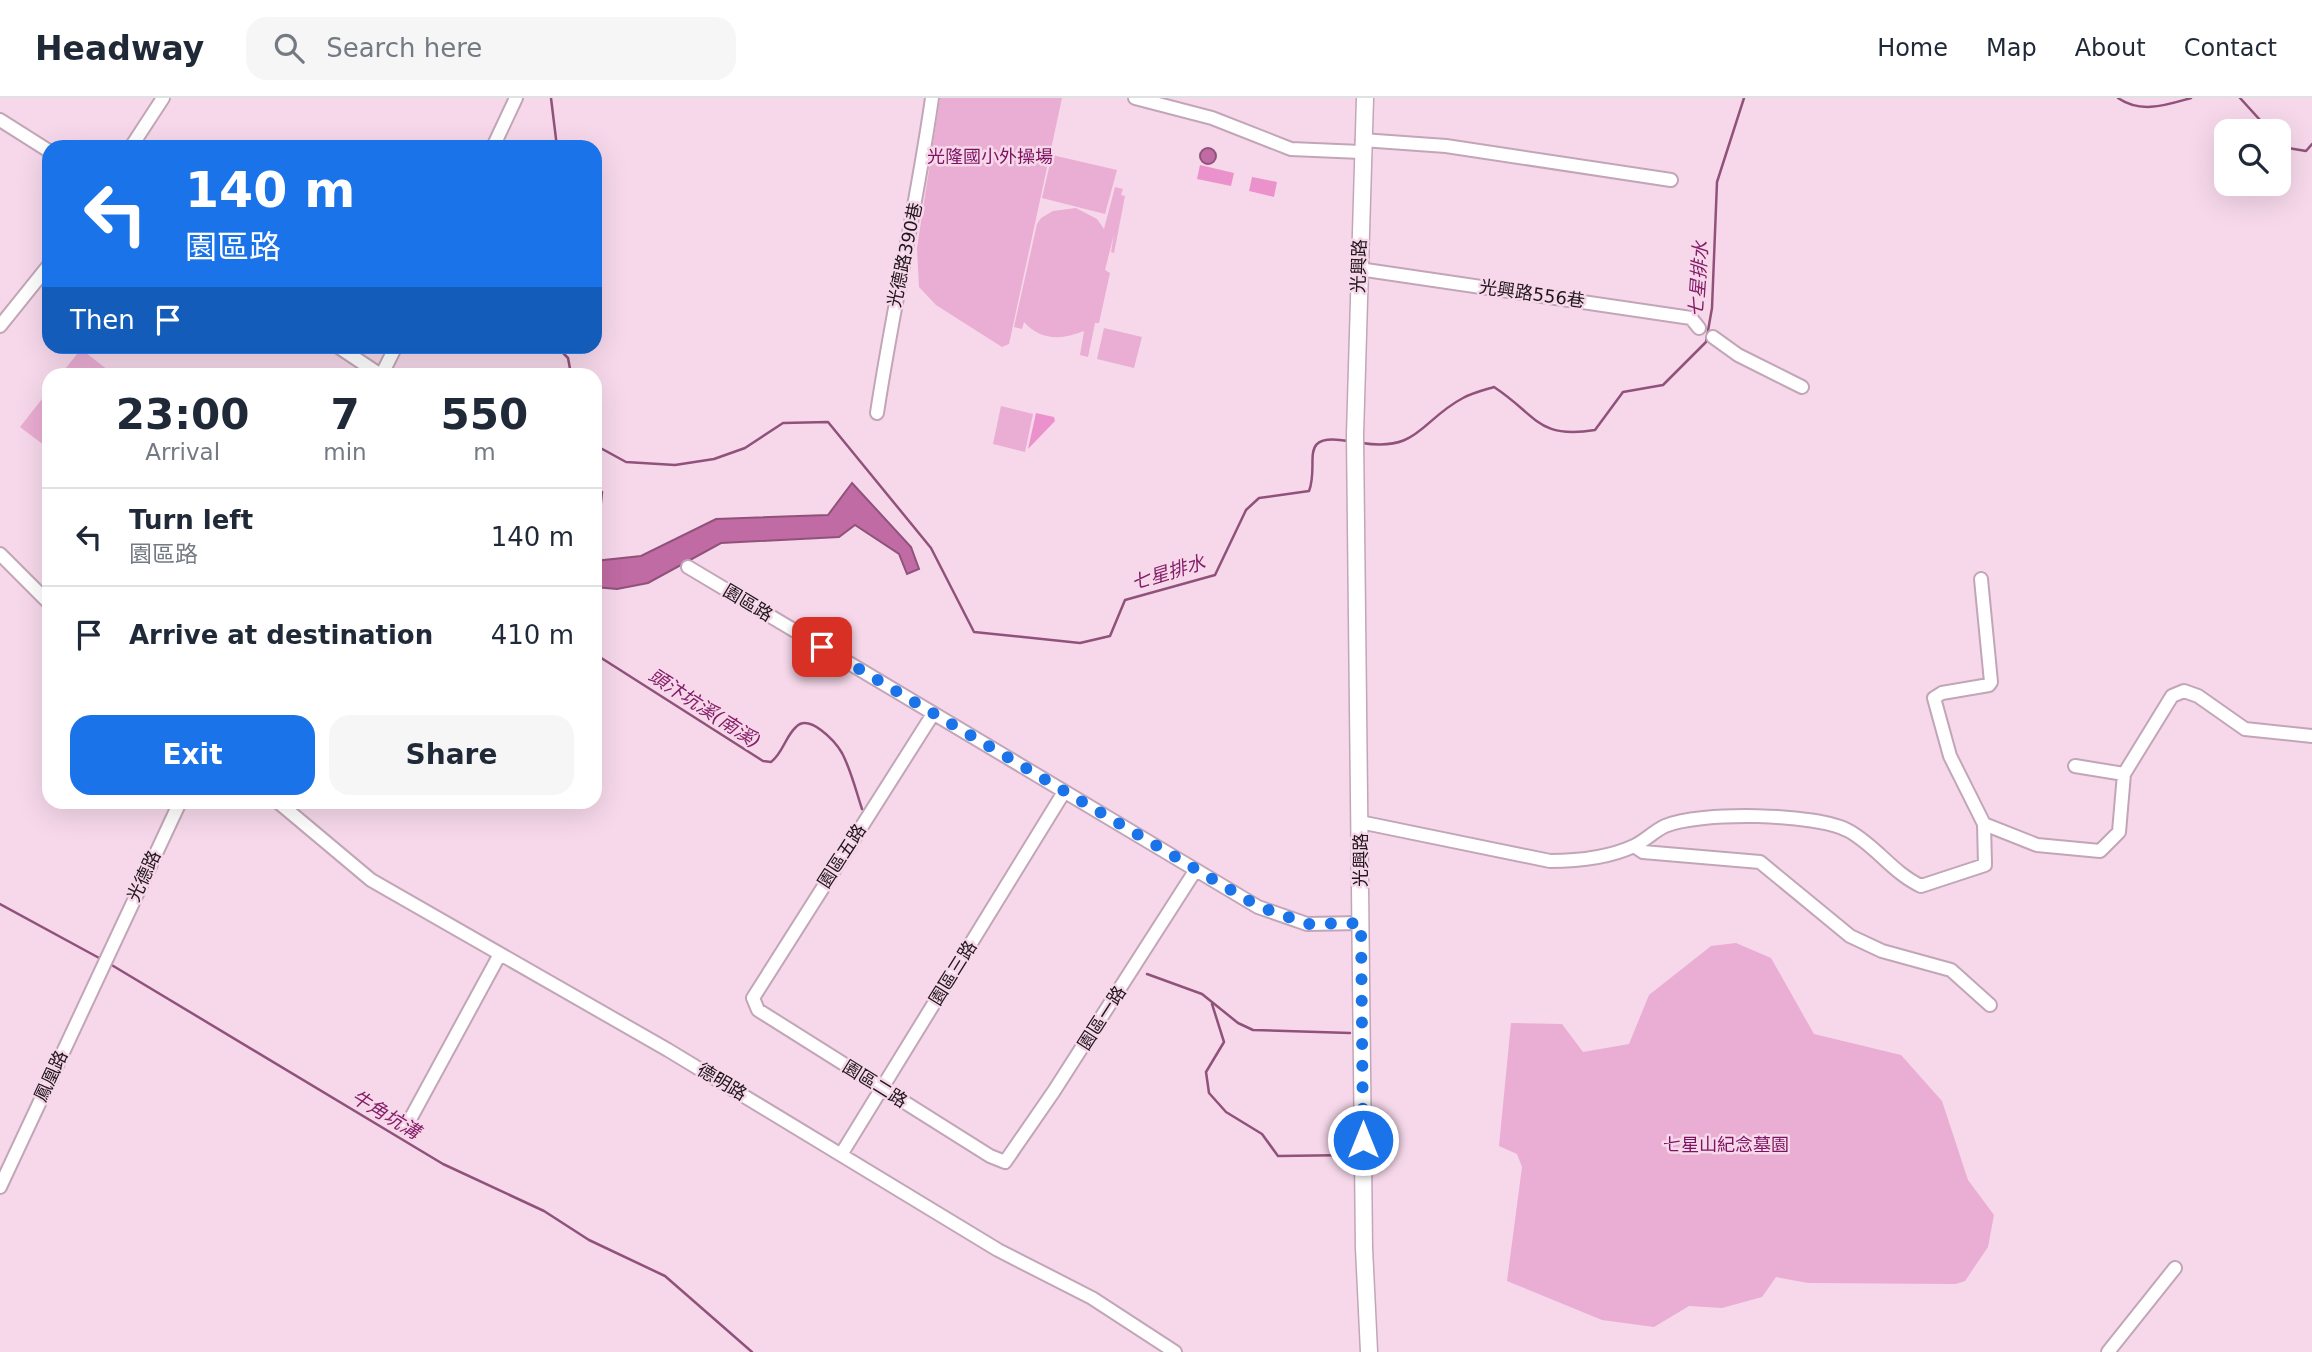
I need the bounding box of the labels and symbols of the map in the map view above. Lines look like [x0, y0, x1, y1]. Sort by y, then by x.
park label: 光隆國小外操場 [927, 146, 1053, 167]
street label: 光德路390巷 [883, 201, 926, 309]
street label: 光興路 [1347, 239, 1370, 293]
water label: 七星排水 [1684, 239, 1712, 318]
street label: 光興路556巷 [1478, 276, 1586, 311]
water label: 七星排水 [1128, 550, 1209, 594]
street label: 園區路 [720, 580, 777, 625]
pin [792, 617, 852, 677]
water label: 頭汴坑溪(南溪) [645, 664, 765, 752]
street label: 園區五路 [813, 820, 870, 892]
street label: 光興路 [1350, 833, 1371, 887]
street label: 光德路 [123, 847, 164, 905]
street label: 園區三路 [925, 937, 981, 1009]
street label: 園區一路 [1073, 982, 1130, 1054]
street label: 鳳凰路 [30, 1047, 71, 1105]
street label: 園區二路 [839, 1056, 911, 1112]
street label: 德明路 [694, 1059, 751, 1104]
water label: 牛角坑溝 [348, 1085, 427, 1145]
position arrow [1326, 1103, 1400, 1177]
park label: 七星山紀念墓園 [1663, 1134, 1789, 1155]

